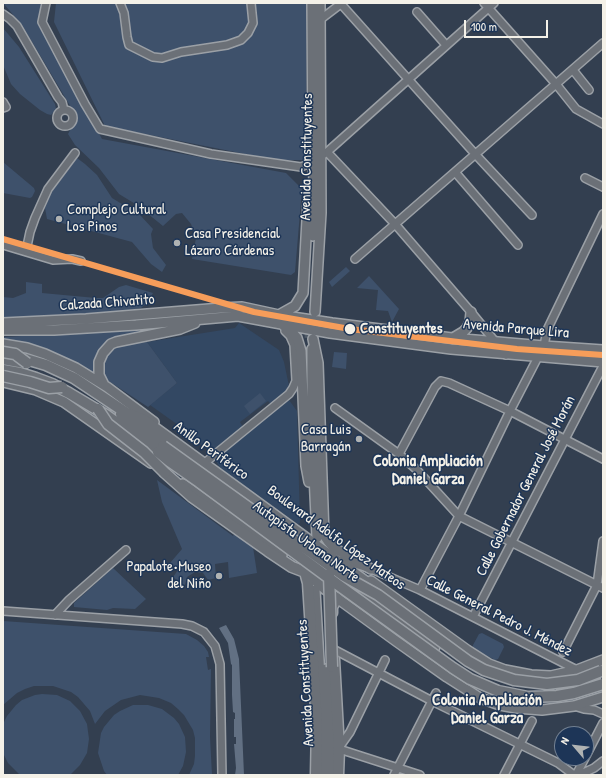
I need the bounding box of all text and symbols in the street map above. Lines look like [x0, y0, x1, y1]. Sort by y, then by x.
scale bar [466, 12, 550, 38]
text: 100 m [471, 18, 497, 35]
street label: Avenida Constituyentes [297, 93, 317, 221]
place label: Complejo Cultural Los Pinos [67, 201, 166, 236]
marker: Complejo Cultural Los Pinos [54, 214, 64, 224]
place label: Casa Presidencial Lázaro Cárdenas [185, 225, 280, 260]
marker: Casa Presidencial Lázaro Cárdenas [172, 238, 182, 248]
street label: Calzada Chivatito [59, 291, 155, 315]
street label: Avenida Parque Lira [462, 315, 570, 343]
place label: Constituyentes [360, 320, 442, 338]
marker: Constituyentes [343, 322, 357, 336]
street label: Calle Gobernador General José Morán [473, 393, 579, 579]
street label: Anillo Periférico [170, 418, 252, 484]
place label: Casa Luis Barragán [301, 421, 351, 456]
marker: Casa Luis Barragán [354, 434, 364, 444]
district label: Colonia Ampliación Daniel Garza [373, 452, 483, 490]
street label: Boulevard Adolfo López Mateos [263, 482, 409, 594]
street label: Autopista Urbana Norte [249, 497, 363, 587]
place label: Papalote•Museo del Niño [126, 558, 211, 593]
marker: Papalote•Museo del Niño [214, 571, 224, 581]
street label: Calle General Pedro J. Méndez [423, 571, 575, 661]
street label: Avenida Constituyentes [294, 619, 318, 747]
district label: Colonia Ampliación Daniel Garza [432, 691, 542, 729]
north arrow [554, 726, 594, 766]
text: N [557, 735, 572, 747]

